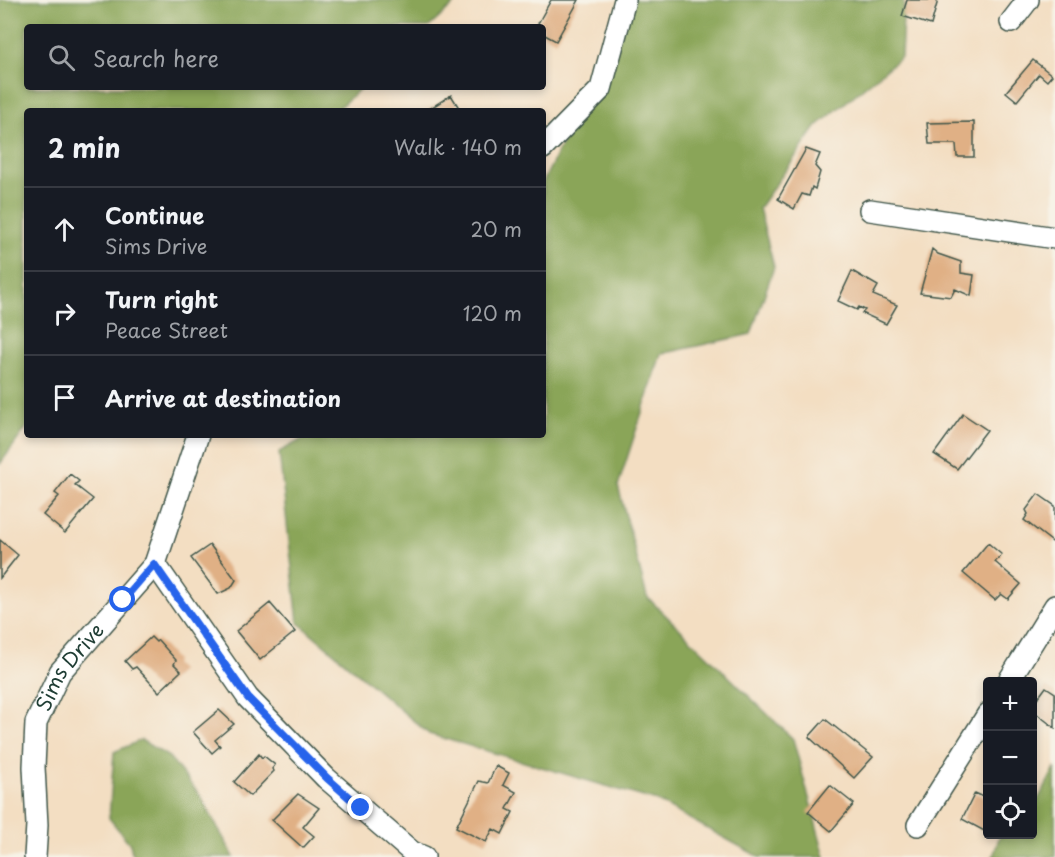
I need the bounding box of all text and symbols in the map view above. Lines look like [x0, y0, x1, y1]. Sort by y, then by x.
search box [24, 24, 546, 90]
icon: search [45, 41, 78, 74]
text: Search here [93, 41, 219, 74]
text: 2 min [48, 128, 121, 167]
text: Walk · 140 m [394, 132, 522, 162]
text: Continue [105, 198, 204, 231]
icon: ahead [48, 213, 81, 246]
text: 20 m [470, 214, 522, 244]
text: Sims Drive [105, 231, 207, 261]
text: Turn right [105, 282, 218, 315]
icon: right [48, 297, 81, 330]
text: 120 m [463, 298, 522, 328]
text: Peace Street [105, 315, 228, 345]
icon: arrive [48, 381, 81, 414]
text: Arrive at destination [105, 381, 341, 414]
route start [109, 586, 135, 612]
street label: Sims Drive [28, 616, 111, 716]
map controls [983, 677, 1037, 839]
button: + [983, 677, 1037, 731]
button: − [983, 731, 1037, 785]
button: locate [983, 785, 1037, 839]
route end [347, 794, 373, 820]

